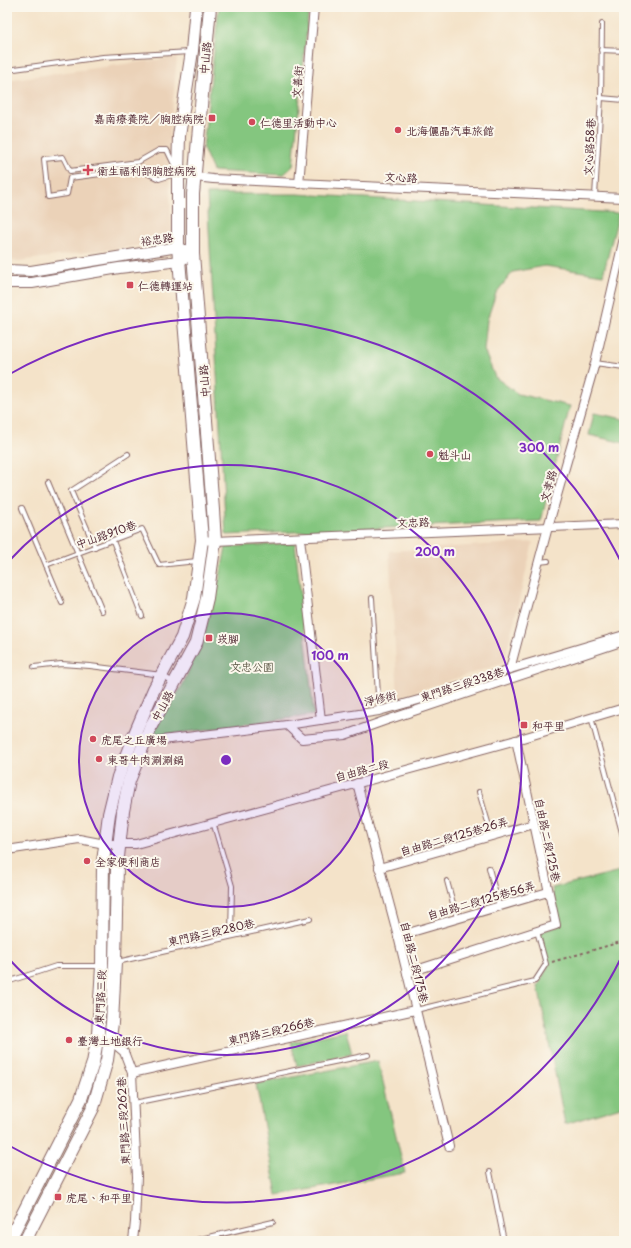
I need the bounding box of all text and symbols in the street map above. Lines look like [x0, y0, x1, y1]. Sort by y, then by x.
street label: 中山路 [195, 41, 215, 75]
street label: 文善街 [287, 64, 307, 99]
place label: 嘉南療養院／胸腔病院 [94, 110, 204, 127]
marker: 嘉南療養院／胸腔病院 [207, 113, 217, 123]
place label: 仁德里活動中心 [260, 114, 337, 131]
marker: 仁德里活動中心 [247, 117, 257, 127]
street label: 文心路58巷 [579, 118, 599, 176]
place label: 北海儷晶汽車旅館 [406, 122, 494, 139]
marker: 北海儷晶汽車旅館 [393, 125, 403, 135]
place label: 衛生福利部胸腔病院 [97, 162, 196, 179]
marker: 衛生福利部胸腔病院 [82, 164, 94, 176]
street label: 文心路 [384, 168, 418, 186]
street label: 裕忠路 [139, 228, 175, 250]
place label: 仁德轉運站 [138, 277, 193, 294]
marker: 仁德轉運站 [125, 280, 135, 290]
street label: 中山路 [194, 364, 214, 398]
text: 300 m [519, 438, 559, 456]
place label: 魁斗山 [438, 446, 471, 463]
marker: 魁斗山 [425, 449, 435, 459]
street label: 文孝路 [535, 468, 561, 504]
street label: 文忠路 [396, 513, 430, 531]
street label: 中山路910巷 [73, 516, 139, 552]
text: 200 m [415, 542, 455, 560]
place label: 崁腳 [217, 630, 239, 647]
marker: 崁腳 [204, 633, 214, 643]
text: 100 m [311, 646, 349, 664]
park label: 文忠公園 [230, 658, 274, 675]
street label: 東門路三段338巷 [418, 662, 506, 706]
street label: 淨修街 [362, 686, 399, 710]
street label: 中山路 [147, 687, 177, 725]
place label: 和平里 [532, 717, 565, 734]
marker: 和平里 [519, 720, 529, 730]
place label: 虎尾之丘廣場 [101, 731, 167, 748]
marker: 虎尾之丘廣場 [88, 734, 98, 744]
place label: 東哥牛肉涮涮鍋 [107, 751, 184, 768]
centre of rings [219, 753, 233, 767]
marker: 東哥牛肉涮涮鍋 [94, 754, 104, 764]
street label: 自由路二段 [333, 755, 391, 785]
street label: 自由路二段125巷 [531, 796, 565, 884]
street label: 自由路二段125巷26弄 [398, 812, 510, 860]
place label: 全家便利商店 [95, 853, 161, 870]
marker: 全家便利商店 [82, 856, 92, 866]
street label: 自由路二段125巷56弄 [425, 876, 537, 924]
street label: 東門路三段280巷 [166, 914, 256, 950]
street label: 自由路二段175巷 [397, 919, 433, 1005]
street label: 東門路三段 [90, 969, 110, 1025]
street label: 東門路三段266巷 [226, 1013, 316, 1049]
place label: 臺灣土地銀行 [77, 1032, 143, 1049]
marker: 臺灣土地銀行 [64, 1035, 74, 1045]
street label: 東門路三段262巷 [112, 1076, 134, 1166]
place label: 虎尾、和平里 [66, 1189, 132, 1206]
marker: 虎尾、和平里 [53, 1192, 63, 1202]

